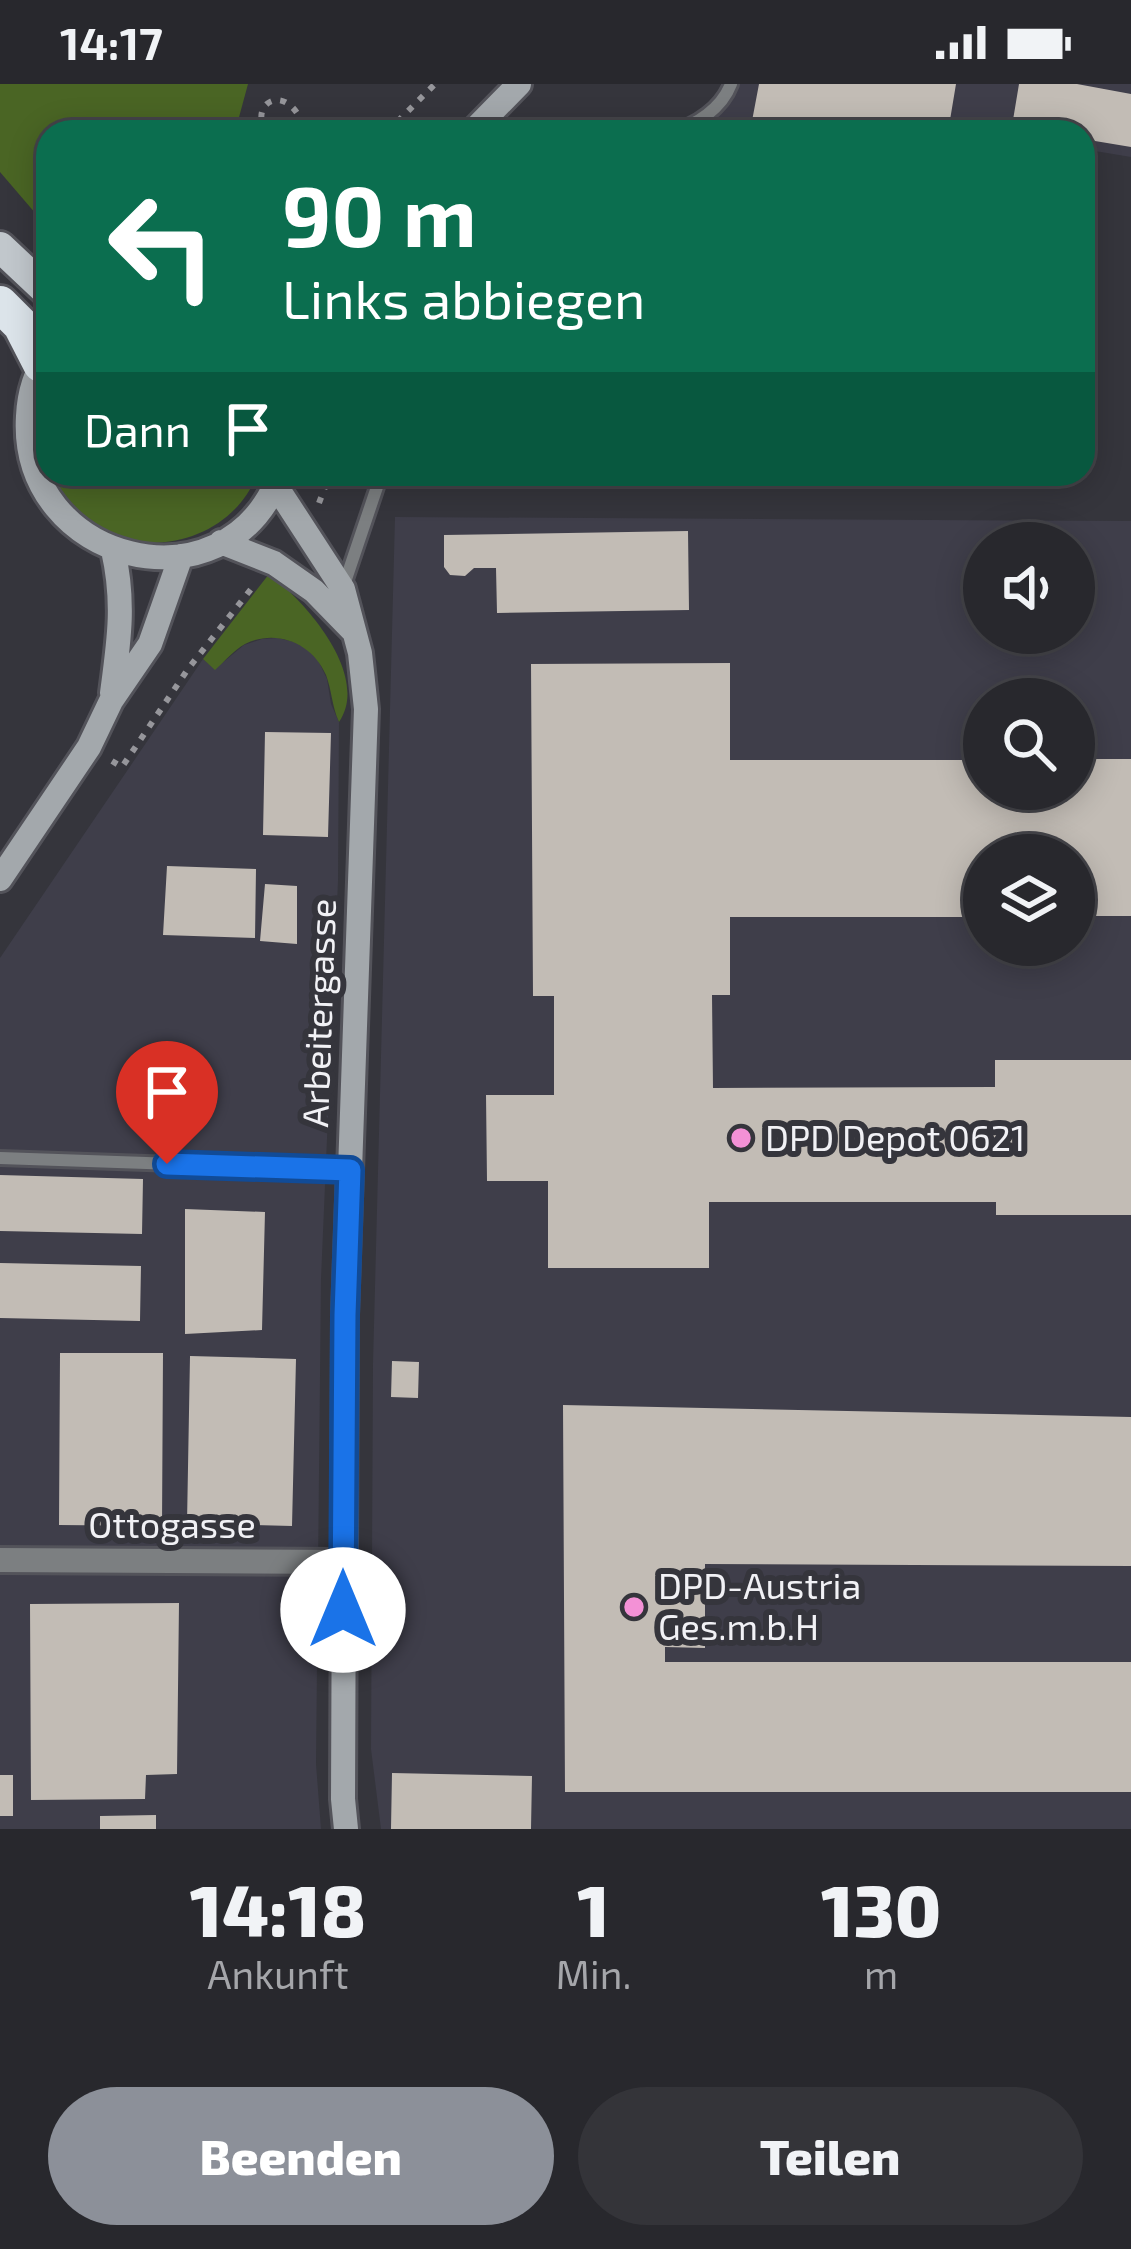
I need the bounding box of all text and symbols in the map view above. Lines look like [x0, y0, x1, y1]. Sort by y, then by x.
text: 14:17 [60, 15, 163, 69]
text: 90 m [282, 163, 477, 264]
icon: left [84, 168, 240, 324]
text: Links abbiegen [282, 265, 645, 330]
icon: arrive [215, 396, 281, 462]
text: Dann [84, 402, 191, 456]
map controls [963, 522, 1095, 966]
button: sound [963, 522, 1095, 654]
button: search [963, 678, 1095, 810]
button: layers [963, 834, 1095, 966]
street label: Arbeitergasse [292, 898, 343, 1128]
pin [116, 1041, 218, 1164]
icon: arrive [134, 1059, 200, 1125]
place label: DPD Depot 0621 [765, 1115, 1025, 1158]
marker: DPD Depot 0621 [728, 1125, 754, 1151]
street label: Ottogasse [88, 1502, 256, 1545]
position arrow [280, 1547, 406, 1673]
place label: DPD-Austria Ges.m.b.H [658, 1563, 861, 1647]
marker: DPD-Austria Ges.m.b.H [621, 1594, 647, 1620]
text: 14:18 [190, 1865, 366, 1951]
text: 1 [577, 1865, 610, 1951]
text: 130 [821, 1865, 941, 1951]
text: Ankunft [207, 1950, 349, 1997]
text: Min. [556, 1950, 631, 1997]
text: m [864, 1950, 898, 1997]
button: Beenden [48, 2087, 554, 2225]
button: Teilen [578, 2087, 1083, 2225]

